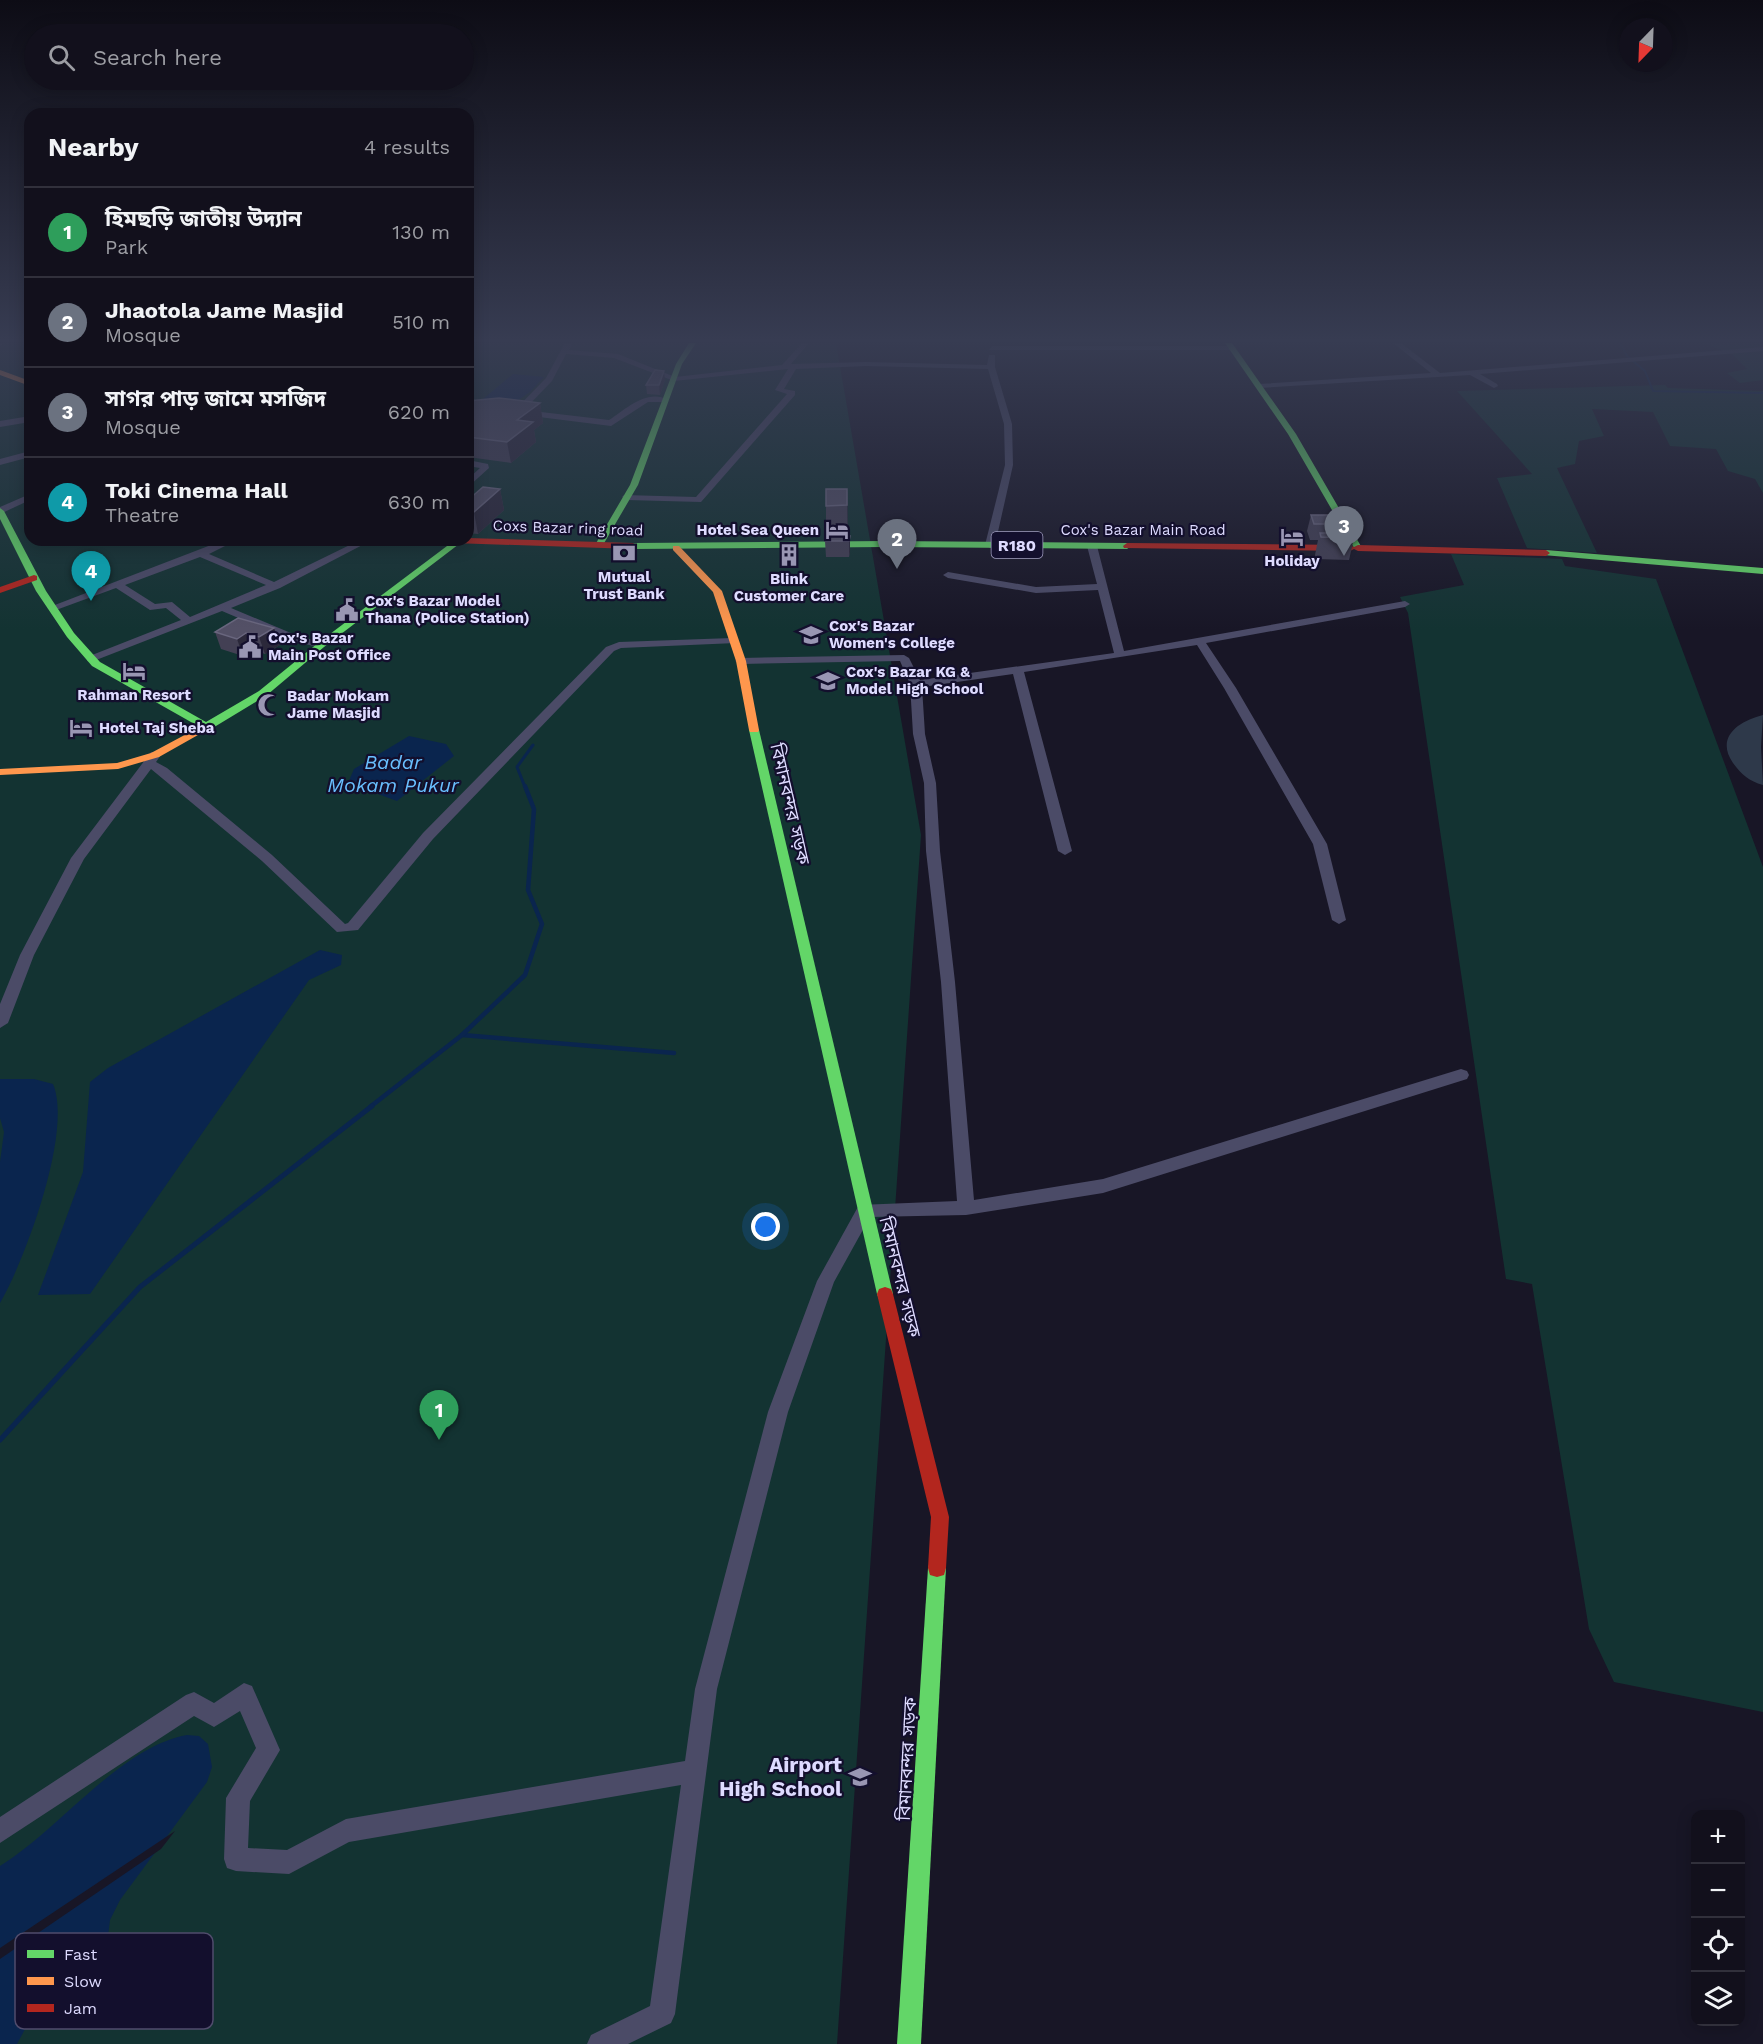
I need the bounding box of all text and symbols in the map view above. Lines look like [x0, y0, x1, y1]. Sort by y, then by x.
north arrow [1619, 18, 1673, 72]
search box [24, 24, 474, 90]
icon: search [45, 41, 78, 74]
text: Search here [93, 45, 222, 70]
text: Nearby [48, 132, 139, 162]
text: 4 results [364, 135, 450, 159]
text: হিমছড়ি জাতীয় উদ্যান [105, 206, 302, 231]
text: 1 [63, 220, 72, 244]
text: 130 m [392, 220, 450, 244]
text: Park [105, 235, 148, 259]
text: Jhaotola Jame Masjid [105, 298, 344, 323]
text: 2 [62, 310, 73, 334]
text: 510 m [392, 310, 450, 334]
text: Mosque [105, 323, 181, 347]
text: সাগর পাড় জামে মসজিদ [105, 386, 326, 411]
text: 3 [62, 400, 73, 424]
text: 620 m [388, 400, 450, 424]
text: Mosque [105, 415, 181, 439]
text: Toki Cinema Hall [105, 478, 288, 503]
text: 4 [61, 490, 74, 514]
text: 630 m [388, 490, 450, 514]
text: Theatre [105, 503, 179, 527]
pin: 3 [1324, 506, 1364, 556]
street label: Coxs Bazar ring road [492, 516, 644, 540]
hotel icon: Hotel Sea Queen [824, 517, 850, 543]
pin: 2 [878, 520, 916, 569]
place label: Hotel Sea Queen [697, 521, 819, 539]
street label: Cox's Bazar Main Road [1060, 521, 1226, 539]
hotel icon: Holiday [1279, 524, 1305, 550]
road number: R180 [992, 532, 1042, 558]
bank icon: Mutual Trust Bank [611, 540, 637, 566]
building icon: Blink Customer Care [776, 542, 802, 568]
pin: 4 [72, 552, 110, 601]
place label: Holiday [1264, 552, 1320, 570]
place label: Mutual Trust Bank [584, 568, 665, 603]
place label: Blink Customer Care [734, 570, 844, 605]
place label: Cox's Bazar Model Thana (Police Station) [365, 592, 530, 627]
public building icon: Cox's Bazar Model Thana (Police Station) [334, 597, 360, 623]
place label: Cox's Bazar Women's College [829, 617, 955, 652]
school or university icon: Cox's Bazar Women's College [798, 622, 824, 648]
place label: Cox's Bazar Main Post Office [268, 629, 391, 664]
public building icon: Cox's Bazar Main Post Office [237, 634, 263, 660]
hotel icon: Rahman Resort [121, 658, 147, 684]
place label: Cox's Bazar KG & Model High School [846, 663, 984, 698]
school or university icon: Cox's Bazar KG & Model High School [815, 668, 841, 694]
place label: Rahman Resort [77, 686, 191, 704]
place label: Badar Mokam Jame Masjid [287, 687, 389, 722]
mosque icon: Badar Mokam Jame Masjid [256, 692, 282, 718]
hotel icon: Hotel Taj Sheba [68, 715, 94, 741]
place label: Hotel Taj Sheba [99, 719, 215, 737]
street label: বিমানবন্দর সড়ক [766, 740, 815, 867]
water label: Badar Mokam Pukur [327, 750, 460, 797]
your location [751, 1212, 780, 1241]
street label: বিমানবন্দর সড়ক [875, 1213, 926, 1340]
pin: 1 [420, 1390, 458, 1440]
street label: বিমানবন্দর সড়ক [893, 1696, 920, 1822]
place label: Airport High School [719, 1752, 842, 1801]
school or university icon: Airport High School [847, 1764, 873, 1790]
map controls [1691, 1810, 1745, 2026]
button: + [1691, 1810, 1745, 1864]
button: − [1691, 1864, 1745, 1918]
button: locate [1691, 1918, 1745, 1972]
legend [15, 1933, 213, 2029]
text: Fast [64, 1945, 97, 1964]
text: Slow [64, 1972, 102, 1991]
button: layers [1691, 1972, 1745, 2026]
text: Jam [64, 1999, 97, 2018]

